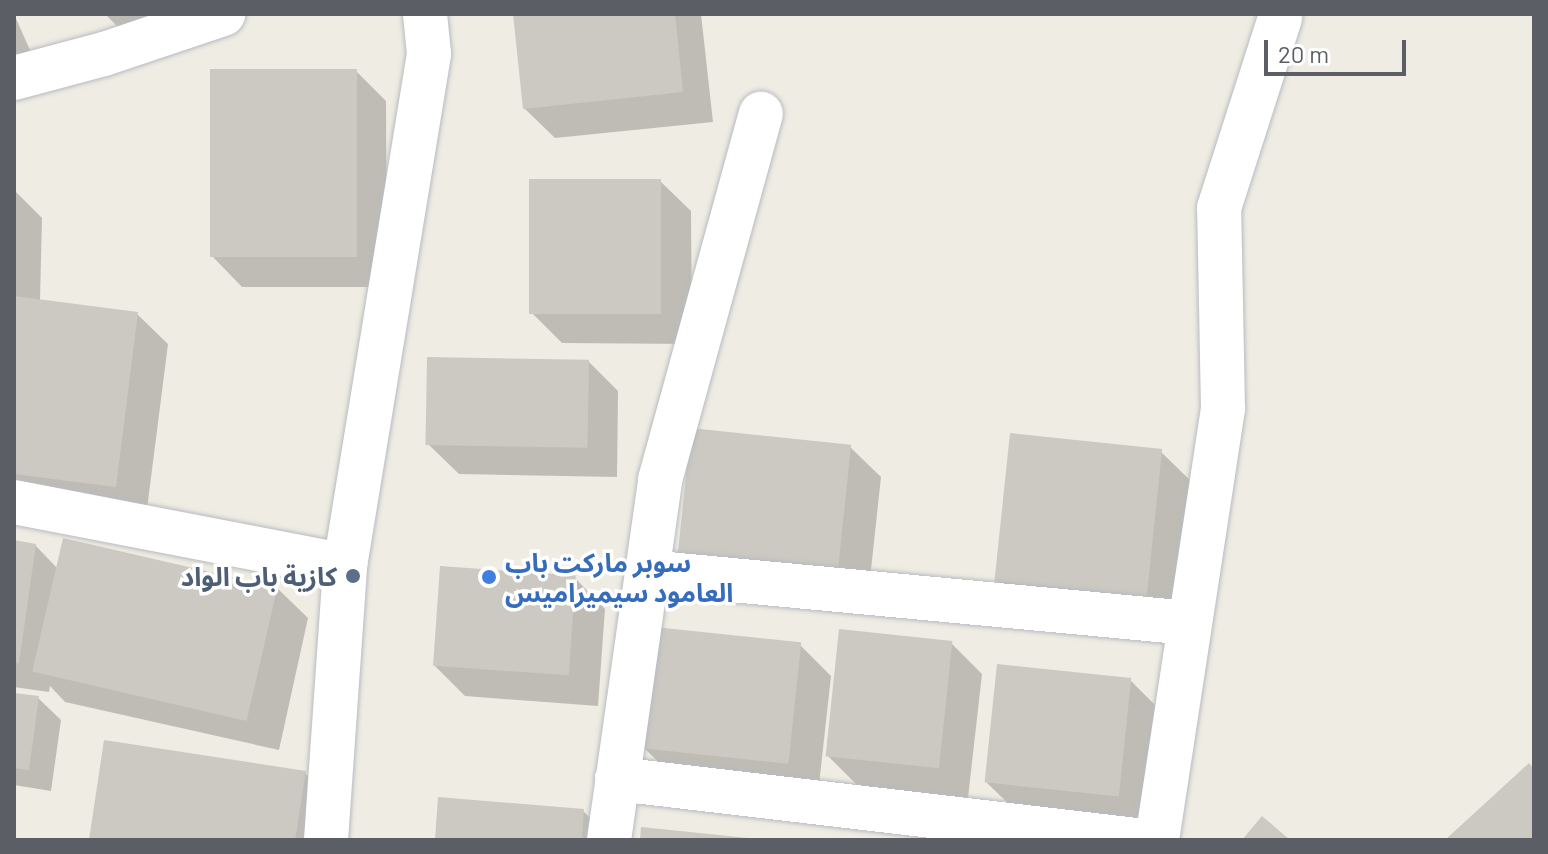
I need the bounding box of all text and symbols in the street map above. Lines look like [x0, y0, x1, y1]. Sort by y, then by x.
scale bar [1268, 24, 1410, 74]
text: 20 m [1278, 39, 1329, 68]
place label: سوبر ماركت باب العامود سيميراميس [505, 546, 733, 608]
place label: كازية باب الواد [181, 560, 337, 592]
marker: كازية باب الواد [344, 567, 362, 585]
marker: سوبر ماركت باب العامود سيميراميس [480, 568, 498, 586]

